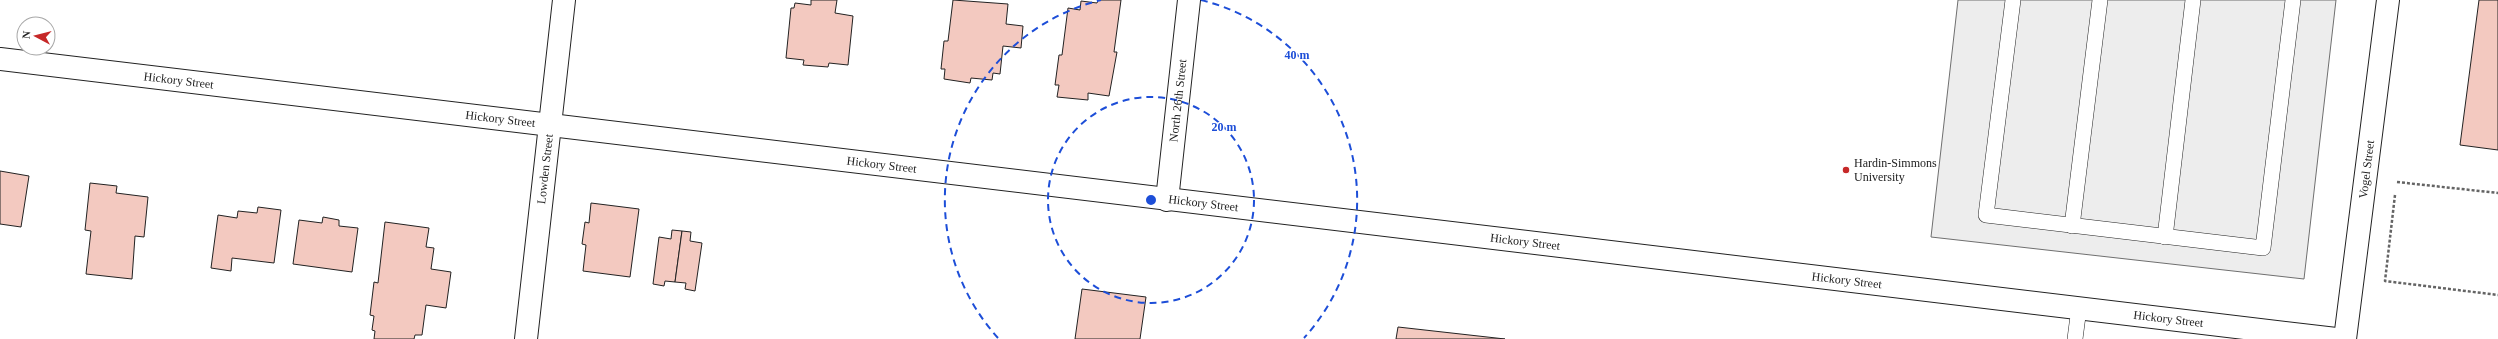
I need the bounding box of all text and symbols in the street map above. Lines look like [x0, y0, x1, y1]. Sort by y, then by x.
north arrow [16, 16, 56, 56]
text: N [20, 30, 33, 39]
text: 40 m [1285, 48, 1310, 62]
street label: North 26th Street [1166, 58, 1190, 143]
street label: Hickory Street [143, 69, 215, 92]
street label: Hickory Street [465, 108, 537, 130]
text: 20 m [1212, 120, 1237, 134]
street label: Lowden Street [534, 133, 556, 205]
street label: Vogel Street [2356, 139, 2377, 199]
street label: Hickory Street [846, 154, 918, 176]
place label: Hardin-Simmons University [1854, 156, 1937, 184]
marker: Hardin-Simmons University [1841, 165, 1851, 175]
street label: Hickory Street [1168, 192, 1240, 214]
centre of rings [1144, 193, 1158, 207]
street label: Hickory Street [1489, 231, 1562, 253]
street label: Hickory Street [1811, 269, 1883, 292]
street label: Hickory Street [2133, 308, 2205, 330]

